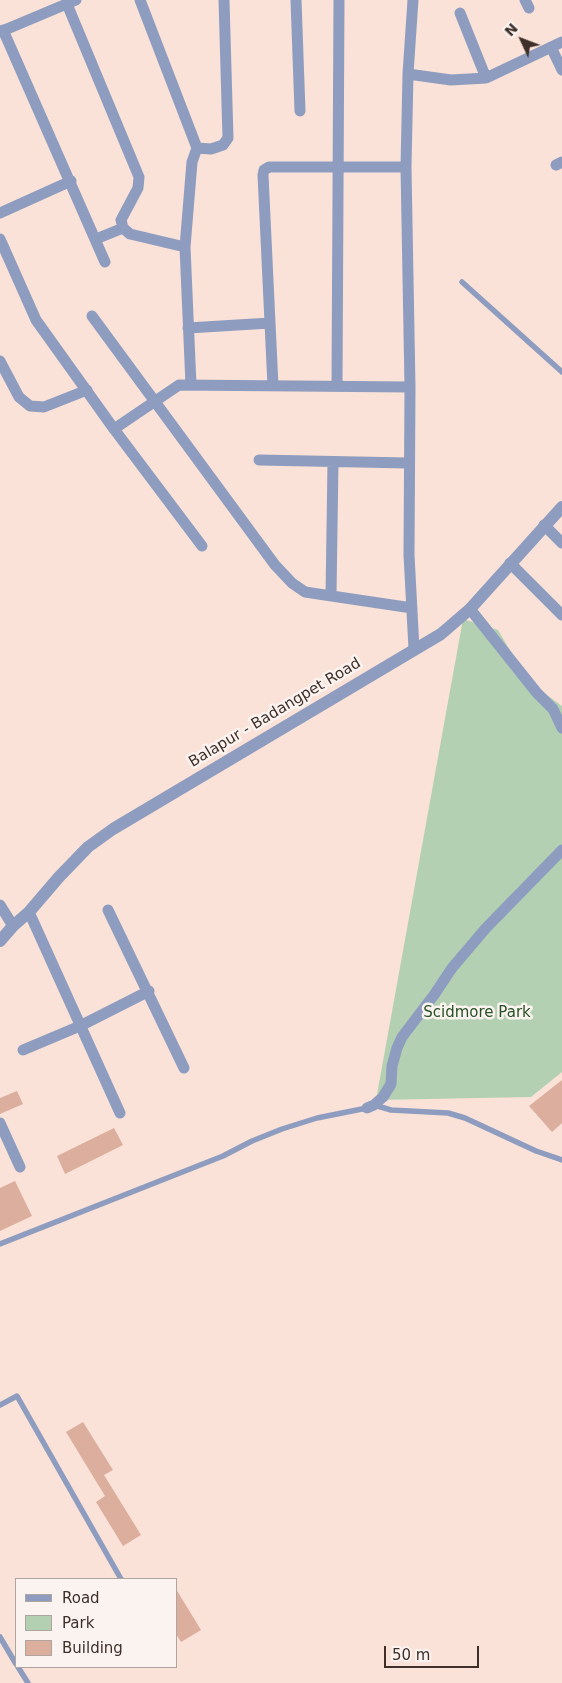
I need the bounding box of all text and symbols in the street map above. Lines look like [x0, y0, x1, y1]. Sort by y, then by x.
north arrow [497, 15, 547, 65]
text: N [501, 20, 521, 40]
street label: Balapur - Badangpet Road [186, 654, 364, 772]
park label: Scidmore Park [423, 1004, 531, 1022]
legend [15, 1578, 178, 1668]
text: Road [62, 1589, 100, 1607]
text: Park [62, 1614, 94, 1632]
scale bar [387, 1636, 482, 1668]
text: Building [62, 1639, 123, 1657]
text: 50 m [392, 1646, 430, 1664]

